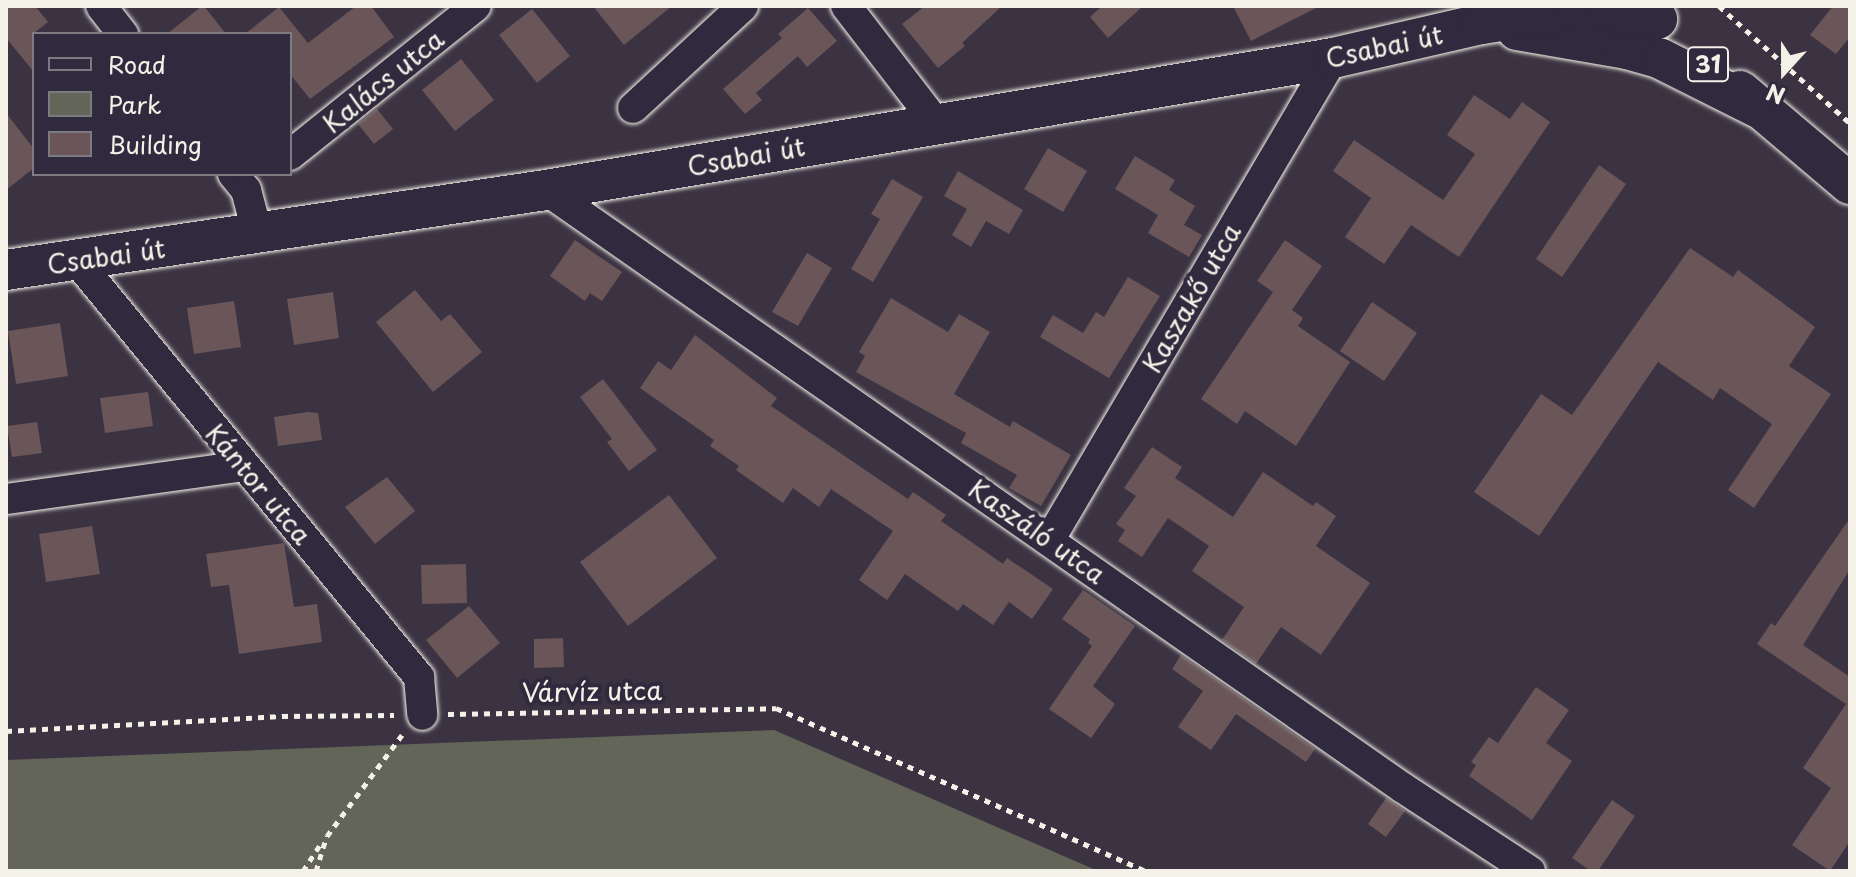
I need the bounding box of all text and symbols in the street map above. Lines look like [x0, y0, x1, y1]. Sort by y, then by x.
street label: Csabai út [1322, 18, 1446, 74]
street label: Kalács utca [316, 23, 450, 139]
legend [32, 32, 292, 176]
north arrow [1744, 32, 1824, 112]
road number: 31 [1686, 44, 1730, 84]
text: Road [108, 46, 166, 82]
text: N [1761, 76, 1789, 113]
text: Park [108, 86, 162, 122]
text: Building [108, 126, 202, 162]
street label: Csabai út [684, 130, 808, 182]
street label: Kaszakő utca [1135, 217, 1247, 379]
street label: Csabai út [44, 232, 168, 280]
street label: Kántor utca [200, 417, 318, 551]
street label: Kaszáló utca [963, 472, 1111, 590]
street label: Várvíz utca [521, 674, 663, 708]

